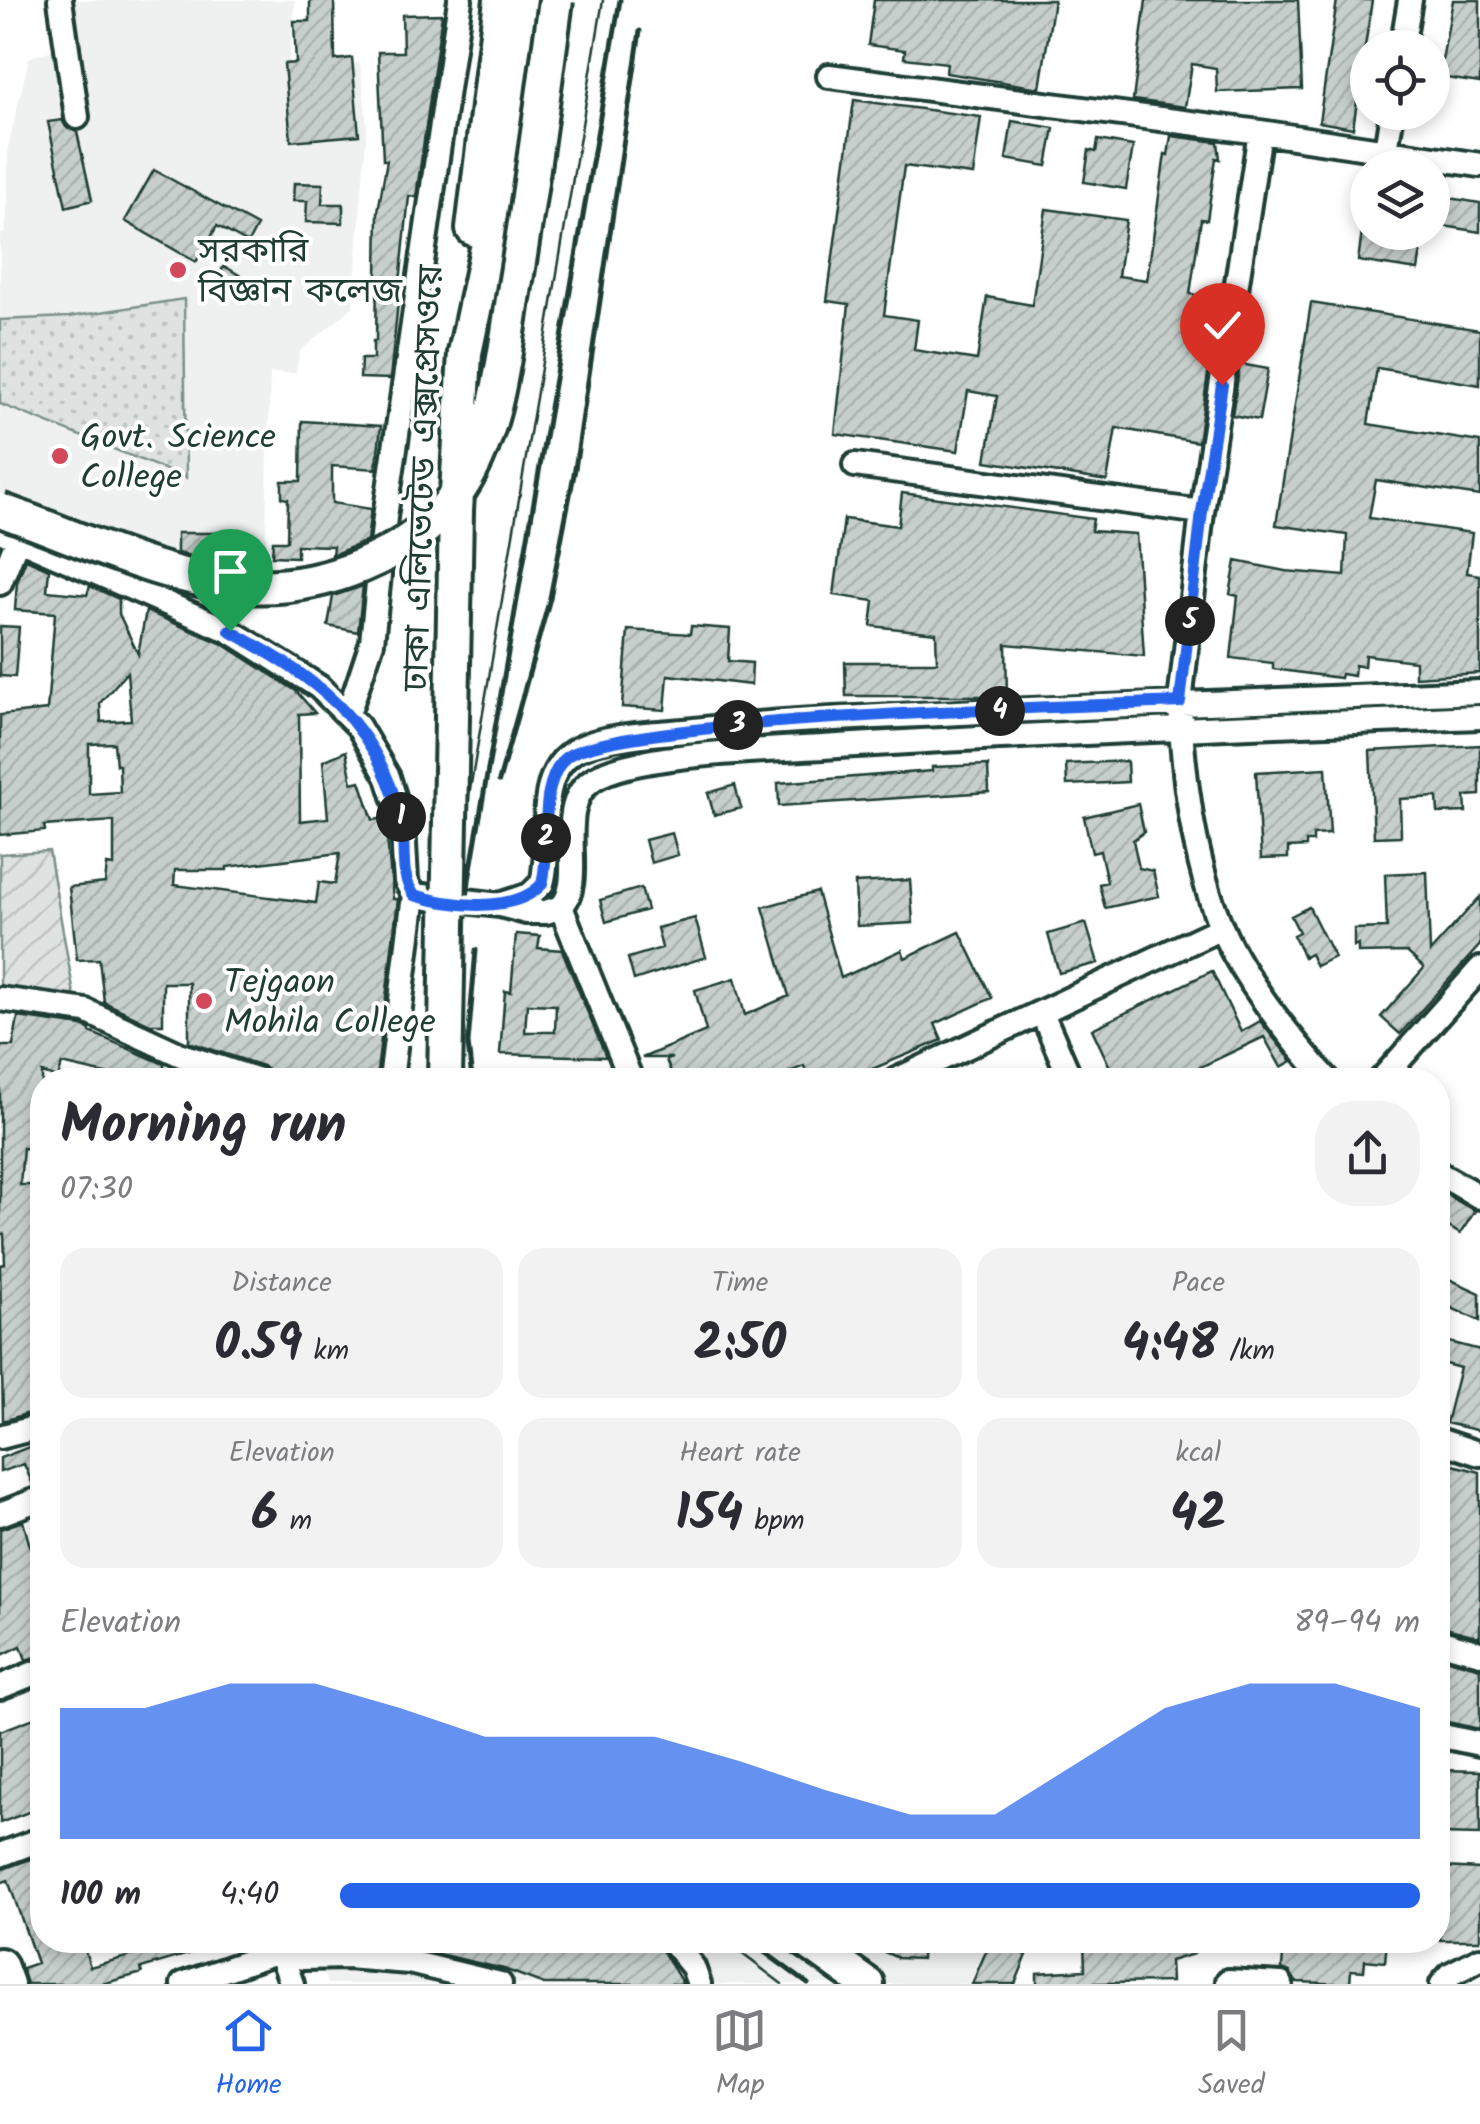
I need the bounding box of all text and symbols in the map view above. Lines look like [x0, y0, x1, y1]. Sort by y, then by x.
map controls [1350, 30, 1450, 250]
button: locate [1350, 30, 1450, 130]
button: layers [1350, 150, 1450, 250]
place label: সরকারি বিজ্ঞান কলেজ [197, 225, 403, 321]
marker: সরকারি বিজ্ঞান কলেজ [167, 259, 189, 281]
street label: ঢাকা এলিভেটেড এক্সপ্রেসওয়ে [390, 263, 460, 693]
pin [1180, 283, 1265, 386]
icon: check [1195, 298, 1250, 353]
place label: Govt. Science College [80, 411, 276, 507]
marker: Govt. Science College [49, 445, 71, 467]
pin [188, 529, 273, 632]
icon: arrive [203, 544, 258, 599]
pin: 5 [1165, 596, 1215, 646]
text: 5 [1183, 598, 1197, 643]
pin: 4 [975, 686, 1025, 736]
text: 4 [992, 688, 1008, 733]
pin: 3 [713, 700, 763, 750]
text: 3 [730, 702, 746, 747]
pin: 1 [376, 792, 426, 842]
text: 1 [397, 794, 405, 839]
pin: 2 [521, 813, 571, 863]
text: 2 [538, 815, 554, 860]
place label: Tejgaon Mohila College [224, 956, 436, 1052]
marker: Tejgaon Mohila College [193, 990, 215, 1012]
text: Morning run [60, 1084, 347, 1171]
button: share [1315, 1101, 1420, 1206]
text: 07:30 [60, 1165, 133, 1216]
text: Distance [231, 1261, 332, 1306]
text: Time [712, 1261, 768, 1306]
text: Pace [1172, 1261, 1225, 1306]
text: 0.59 [214, 1306, 302, 1386]
text: 2:50 [694, 1306, 786, 1386]
text: 4:48 [1122, 1306, 1218, 1386]
text: km [302, 1329, 349, 1374]
text: /km [1218, 1329, 1275, 1374]
text: Elevation [229, 1431, 335, 1476]
text: Heart rate [679, 1431, 801, 1476]
text: kcal [1176, 1431, 1221, 1476]
text: 6 [251, 1476, 278, 1556]
text: 154 [675, 1476, 743, 1556]
text: 42 [1170, 1476, 1227, 1556]
text: m [278, 1499, 312, 1544]
text: bpm [743, 1499, 805, 1544]
text: Elevation [60, 1598, 181, 1649]
text: 89–94 m [1294, 1598, 1420, 1649]
text: 100 m [60, 1870, 141, 1921]
text: 4:40 [220, 1870, 279, 1921]
tab: Home [215, 2003, 282, 2108]
tab: Map [712, 2003, 767, 2108]
tab: Saved [1198, 2003, 1265, 2108]

